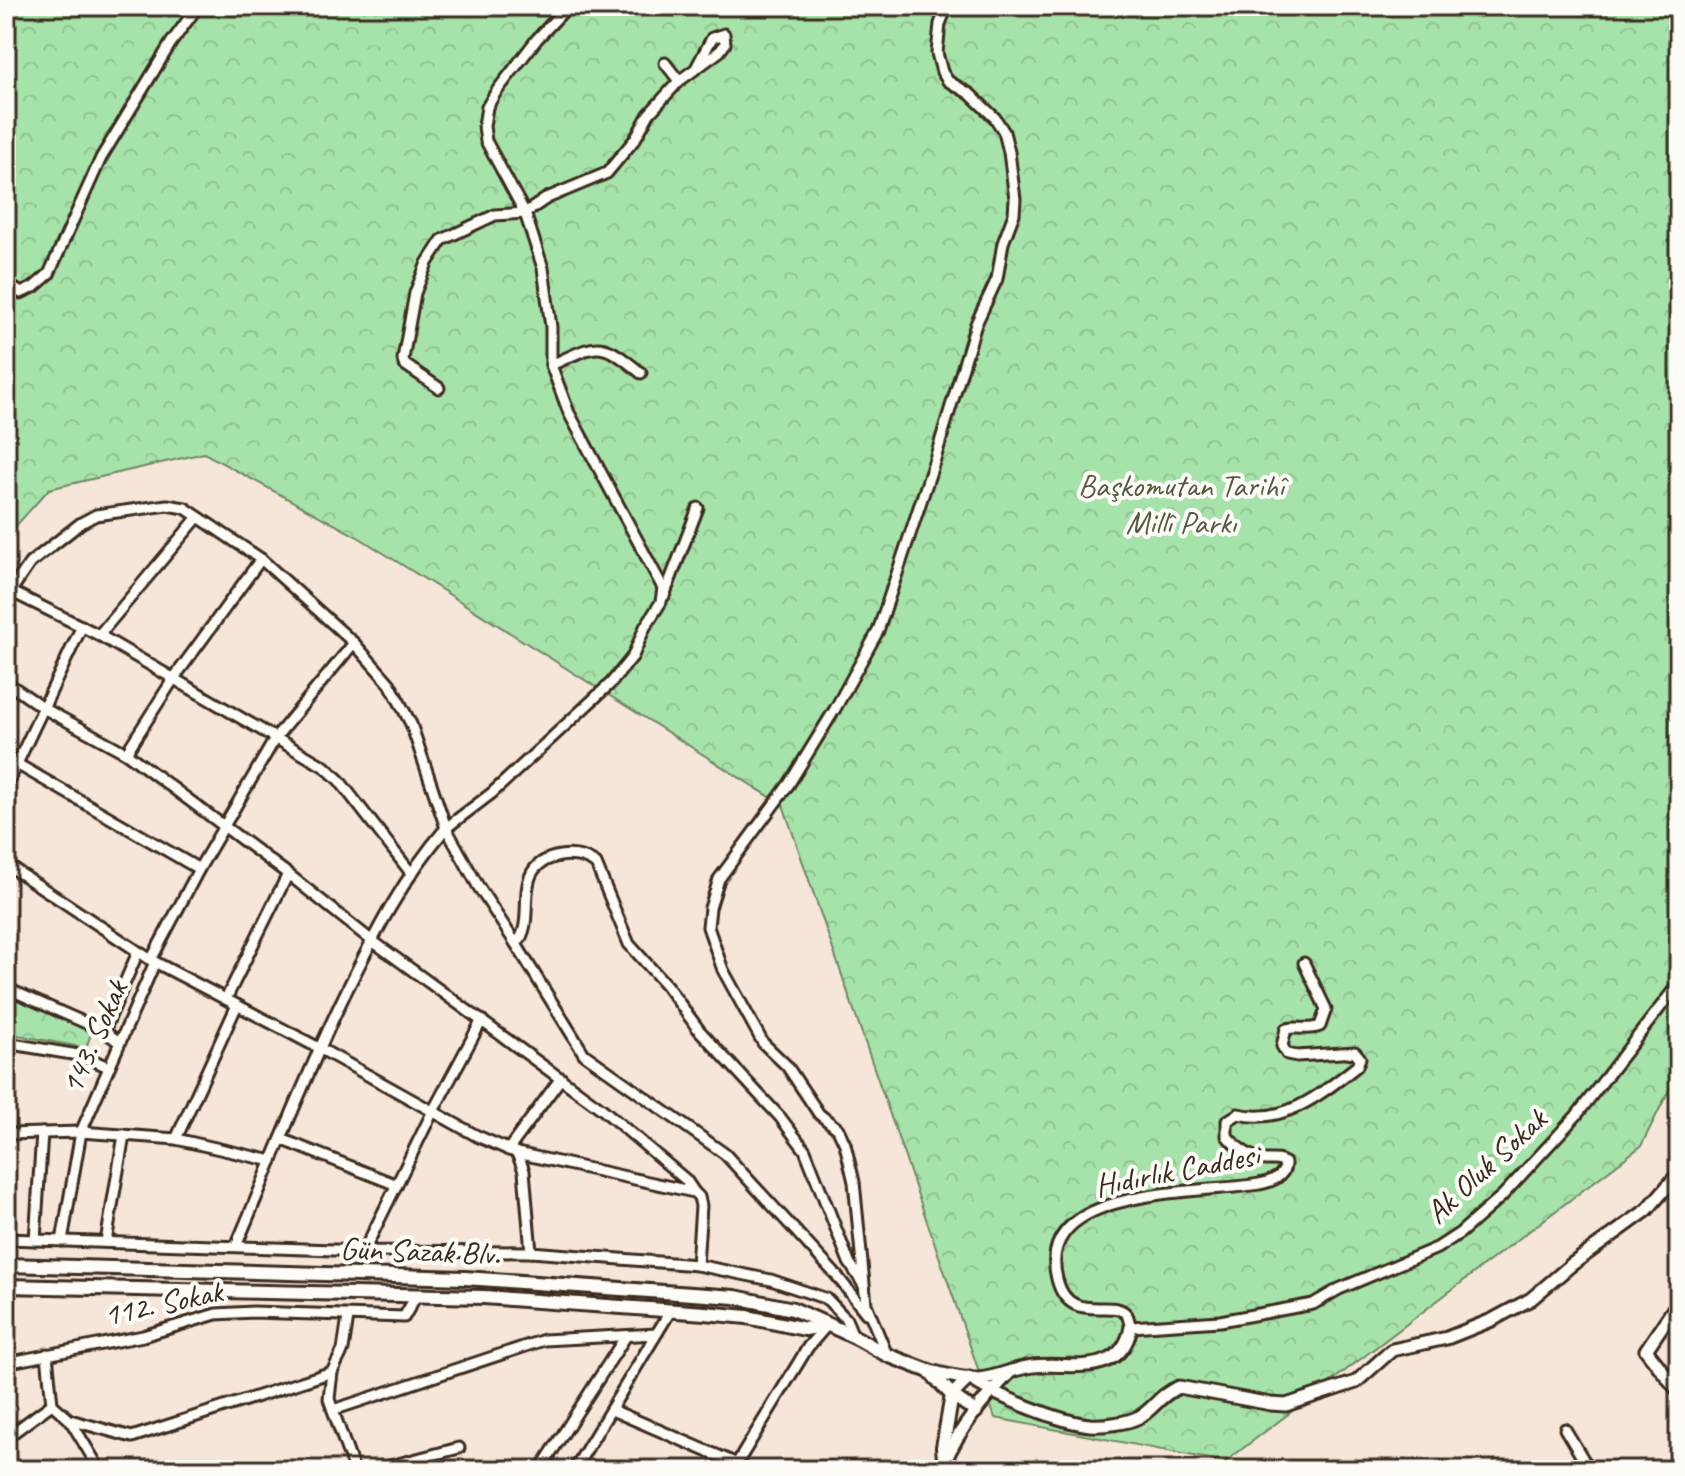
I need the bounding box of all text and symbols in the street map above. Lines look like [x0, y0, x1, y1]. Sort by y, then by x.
park label: Başkomutan Tarihî Millî Parkı [1078, 465, 1289, 543]
street label: 143. Sokak [51, 972, 138, 1100]
street label: Ak Oluk Sokak [1417, 1098, 1557, 1233]
street label: Hıdırlık Caddesi [1091, 1133, 1267, 1206]
street label: Gün Sazak Blv. [339, 1228, 501, 1274]
street label: 112. Sokak [100, 1270, 228, 1336]

